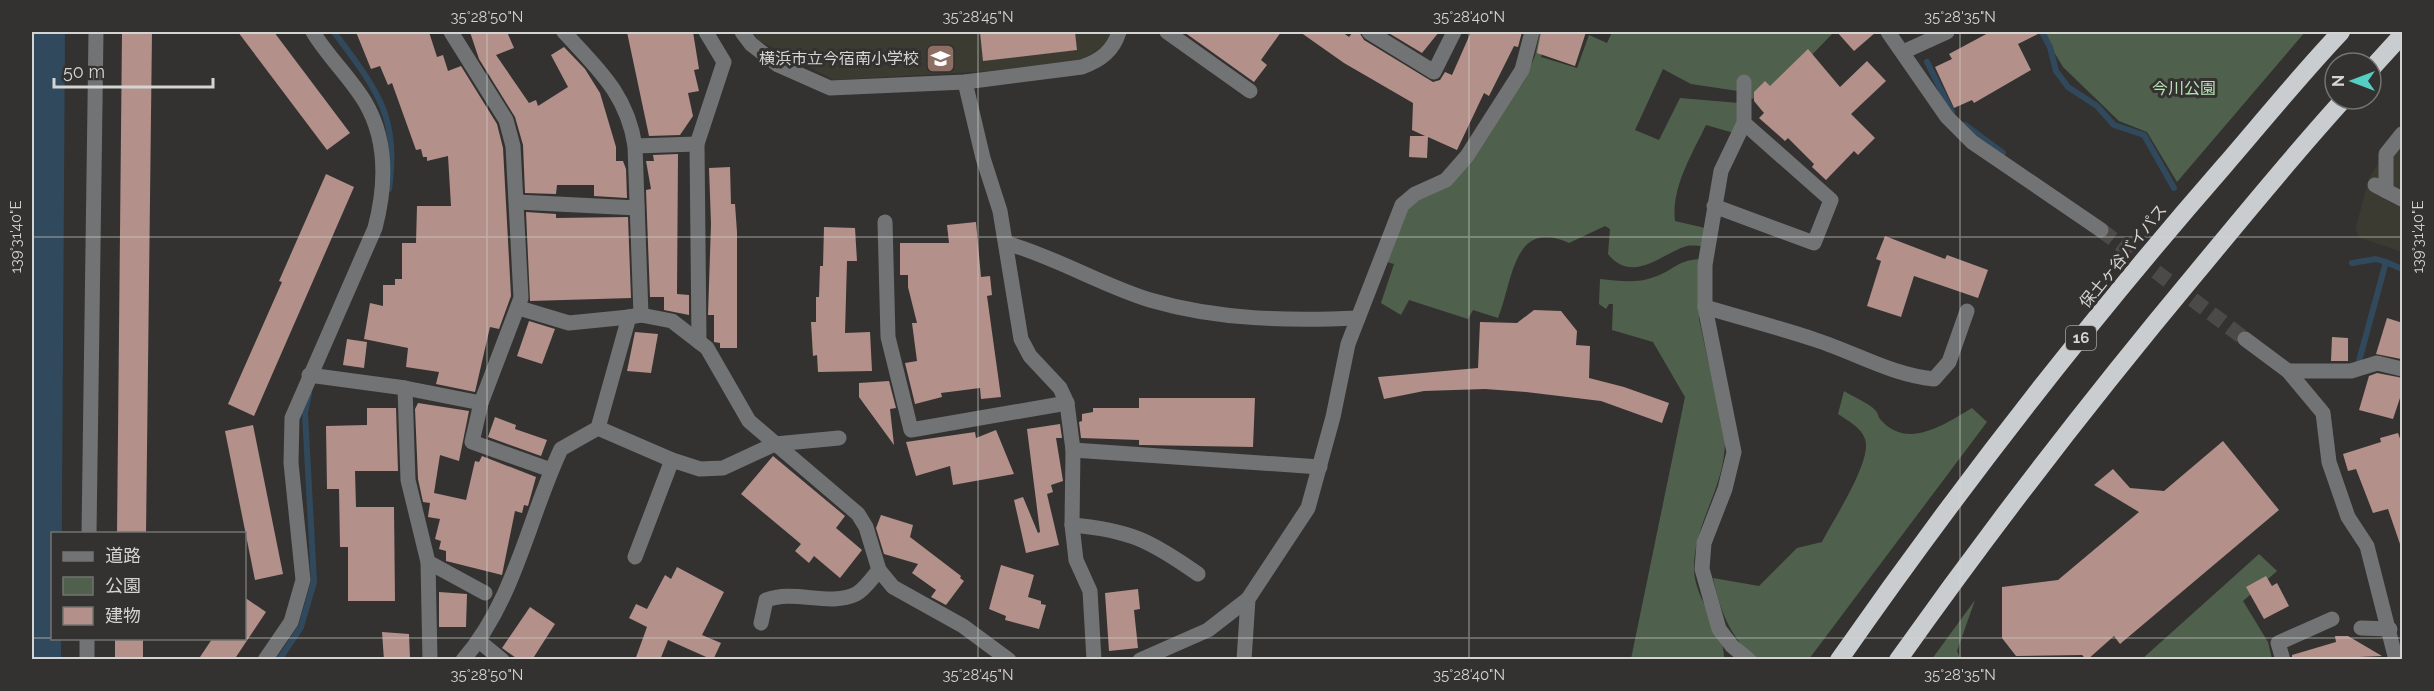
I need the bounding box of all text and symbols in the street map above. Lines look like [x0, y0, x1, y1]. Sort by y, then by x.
text: 35°28'50"N [451, 8, 523, 26]
text: 35°28'45"N [943, 8, 1014, 26]
text: 35°28'40"N [1433, 8, 1505, 26]
text: 35°28'35"N [1924, 8, 1996, 26]
school or university icon: 横浜市立今宿南小学校 [924, 42, 956, 74]
place label: 横浜市立今宿南小学校 [759, 49, 919, 68]
scale bar [54, 51, 213, 89]
north arrow [2323, 51, 2383, 111]
text: 50 m [63, 61, 105, 82]
text: N [2329, 75, 2348, 87]
park label: 今川公園 [2152, 79, 2216, 98]
text: 139°31'40"E [7, 200, 25, 274]
street label: 保土ヶ谷バイパス [2075, 200, 2171, 312]
text: 139°31'40"E [2409, 200, 2427, 274]
road number: 16 [2066, 326, 2096, 350]
legend [51, 532, 246, 640]
text: 道路 [105, 545, 141, 566]
text: 公園 [105, 575, 141, 596]
text: 建物 [105, 605, 141, 626]
text: 35°28'50"N [451, 666, 523, 684]
text: 35°28'45"N [943, 666, 1014, 684]
text: 35°28'40"N [1433, 666, 1505, 684]
text: 35°28'35"N [1924, 666, 1996, 684]

